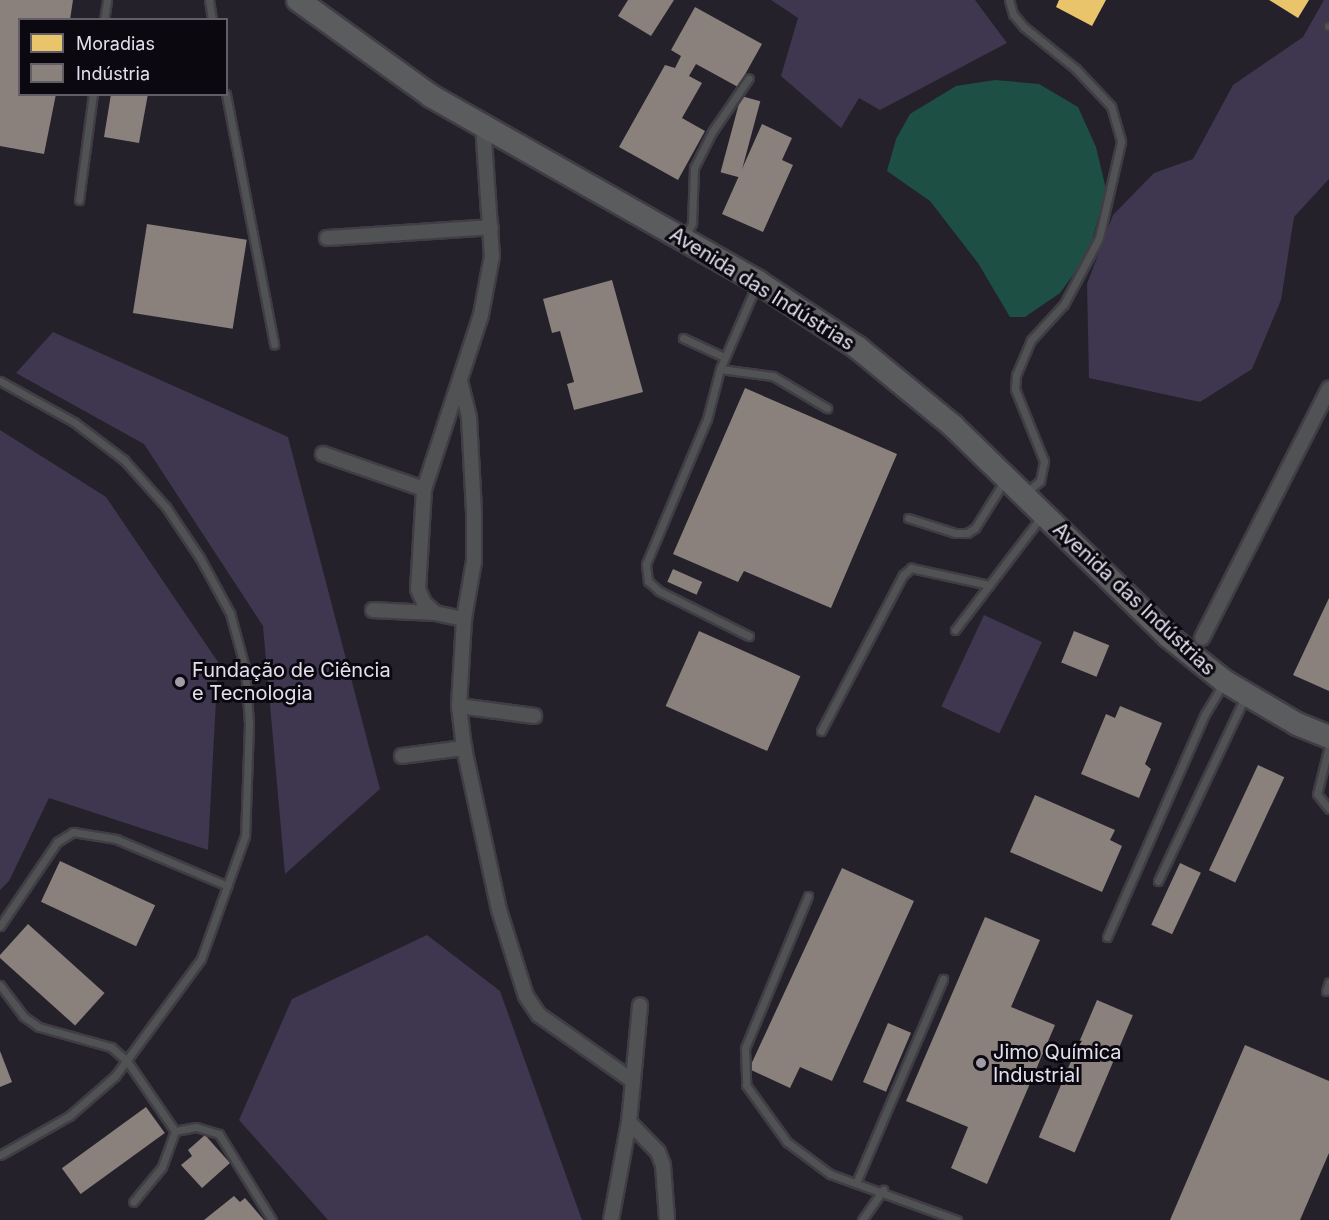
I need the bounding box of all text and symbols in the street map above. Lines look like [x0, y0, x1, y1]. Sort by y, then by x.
legend [18, 18, 228, 96]
text: Moradias [76, 33, 155, 54]
text: Indústria [76, 63, 150, 84]
street label: Avenida das Indústrias [665, 222, 859, 356]
street label: Avenida das Indústrias [1048, 518, 1220, 680]
place label: Fundação de Ciência e Tecnologia [192, 658, 391, 705]
marker: Fundação de Ciência e Tecnologia [173, 675, 187, 689]
place label: Jimo Química Industrial [993, 1040, 1122, 1087]
marker: Jimo Química Industrial [974, 1056, 988, 1070]

